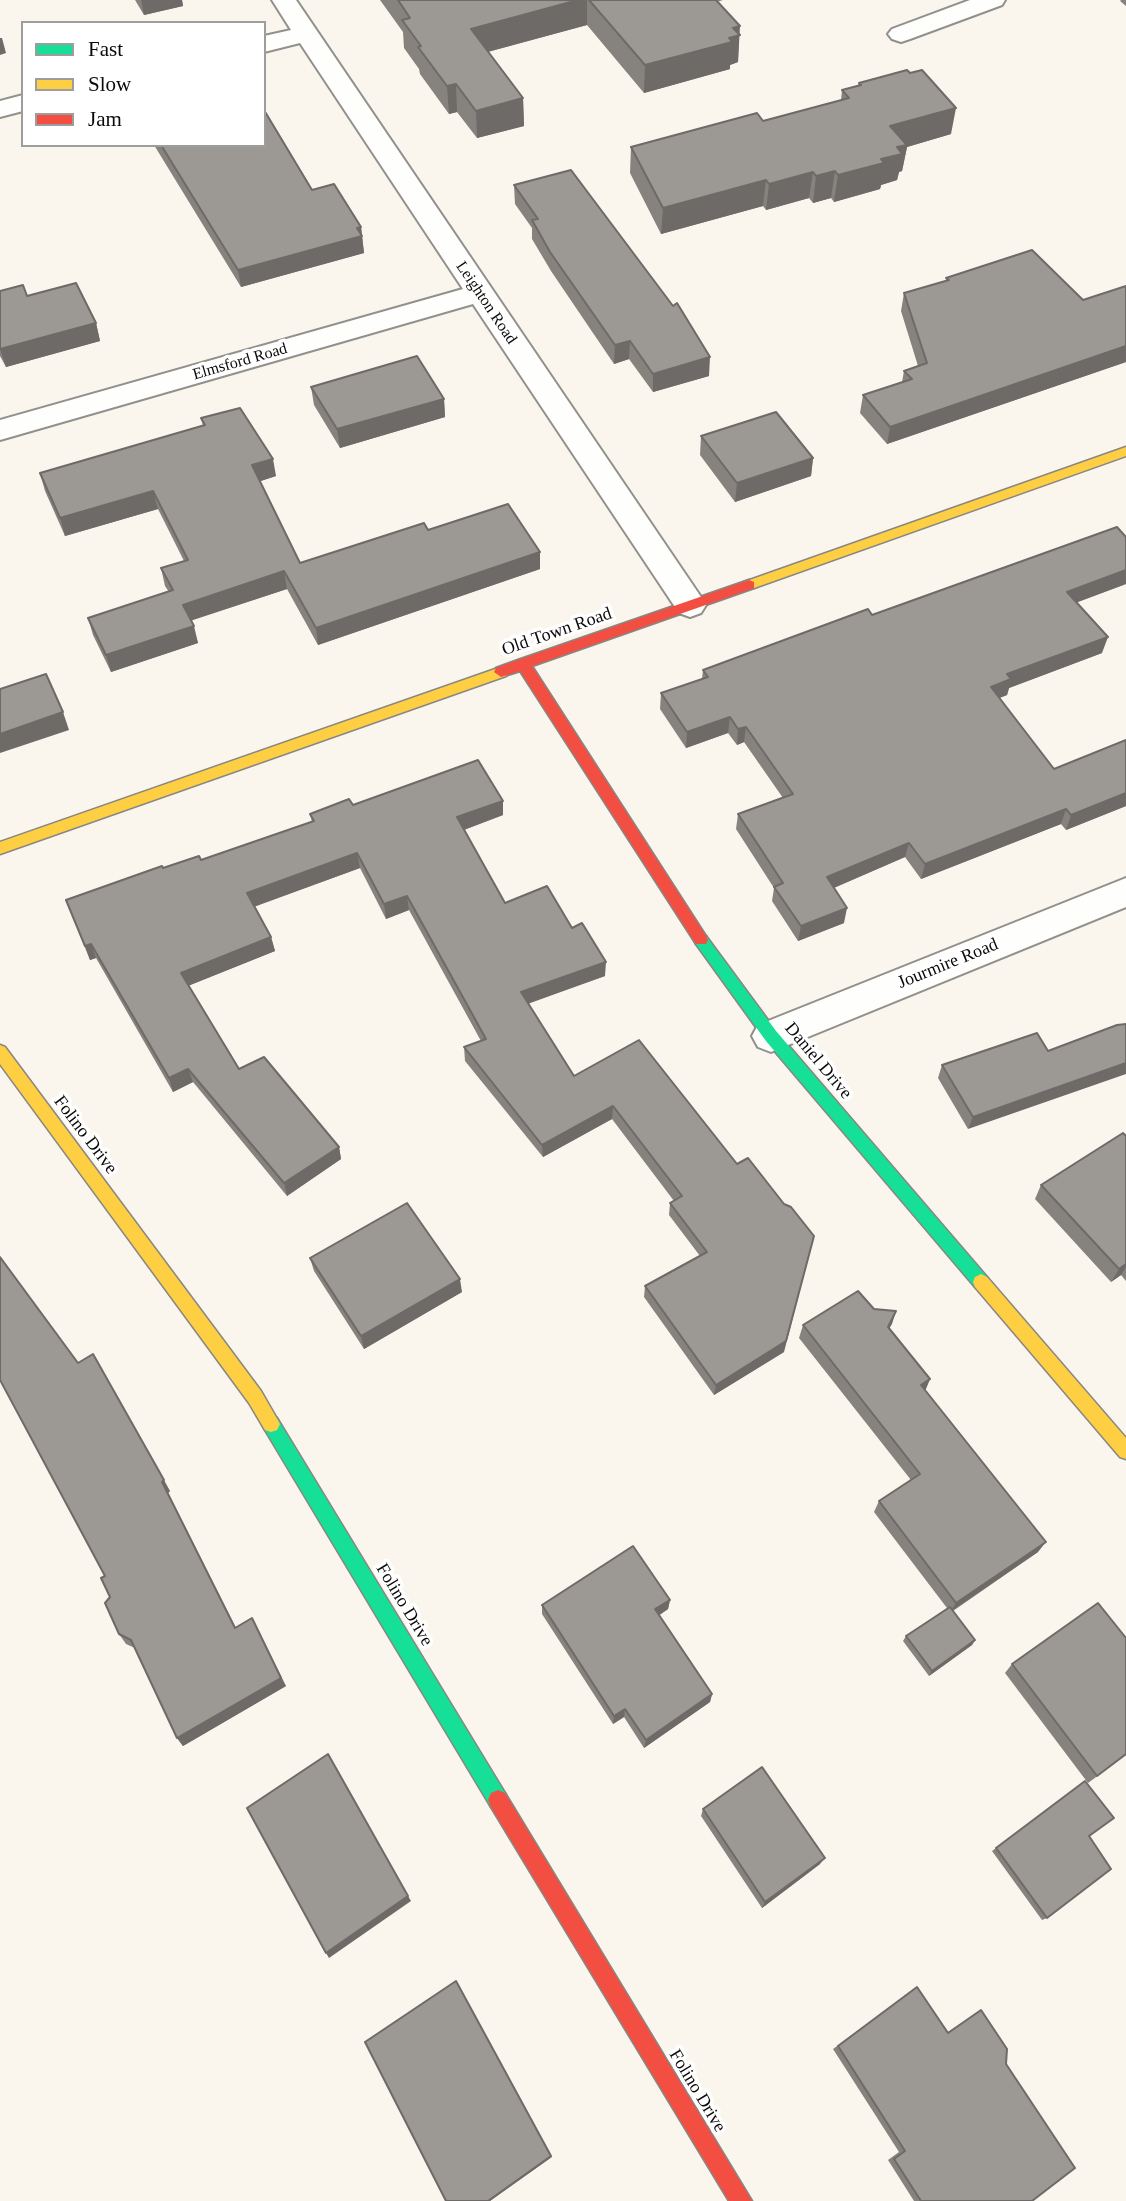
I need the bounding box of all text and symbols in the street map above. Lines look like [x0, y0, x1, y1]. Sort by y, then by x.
legend [21, 21, 266, 147]
text: Fast [88, 37, 123, 61]
text: Slow [88, 72, 131, 96]
text: Jam [88, 107, 122, 131]
street label: Leighton Road [451, 258, 521, 348]
street label: Elmsford Road [191, 339, 289, 385]
street label: Old Town Road [499, 603, 615, 661]
street label: Jourmire Road [895, 934, 1001, 994]
street label: Daniel Drive [780, 1018, 856, 1104]
street label: Folino Drive [49, 1092, 121, 1178]
street label: Folino Drive [371, 1560, 437, 1650]
street label: Folino Drive [664, 2046, 730, 2136]

